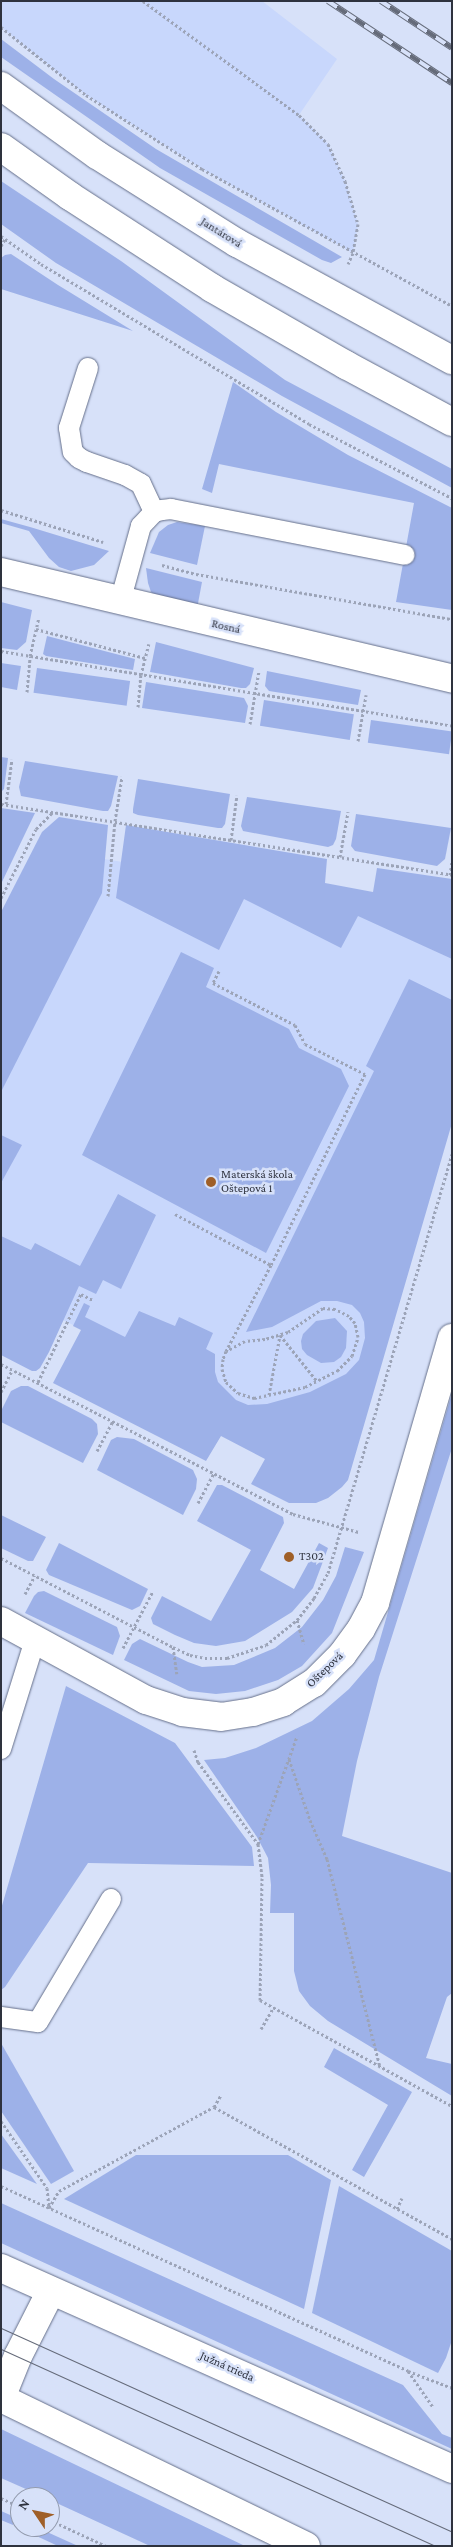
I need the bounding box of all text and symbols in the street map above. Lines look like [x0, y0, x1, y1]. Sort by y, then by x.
street label: Jantárová [198, 215, 244, 251]
street label: Rosná [210, 617, 242, 637]
place label: Materská škola Oštepová 1 [221, 1168, 293, 1196]
marker: Materská škola Oštepová 1 [205, 1176, 217, 1188]
place label: T302 [299, 1550, 324, 1564]
marker: T302 [283, 1551, 295, 1563]
street label: Oštepová [304, 1649, 346, 1691]
street label: Južná trieda [198, 2349, 256, 2385]
north arrow [10, 2487, 60, 2537]
text: N [14, 2496, 33, 2513]

